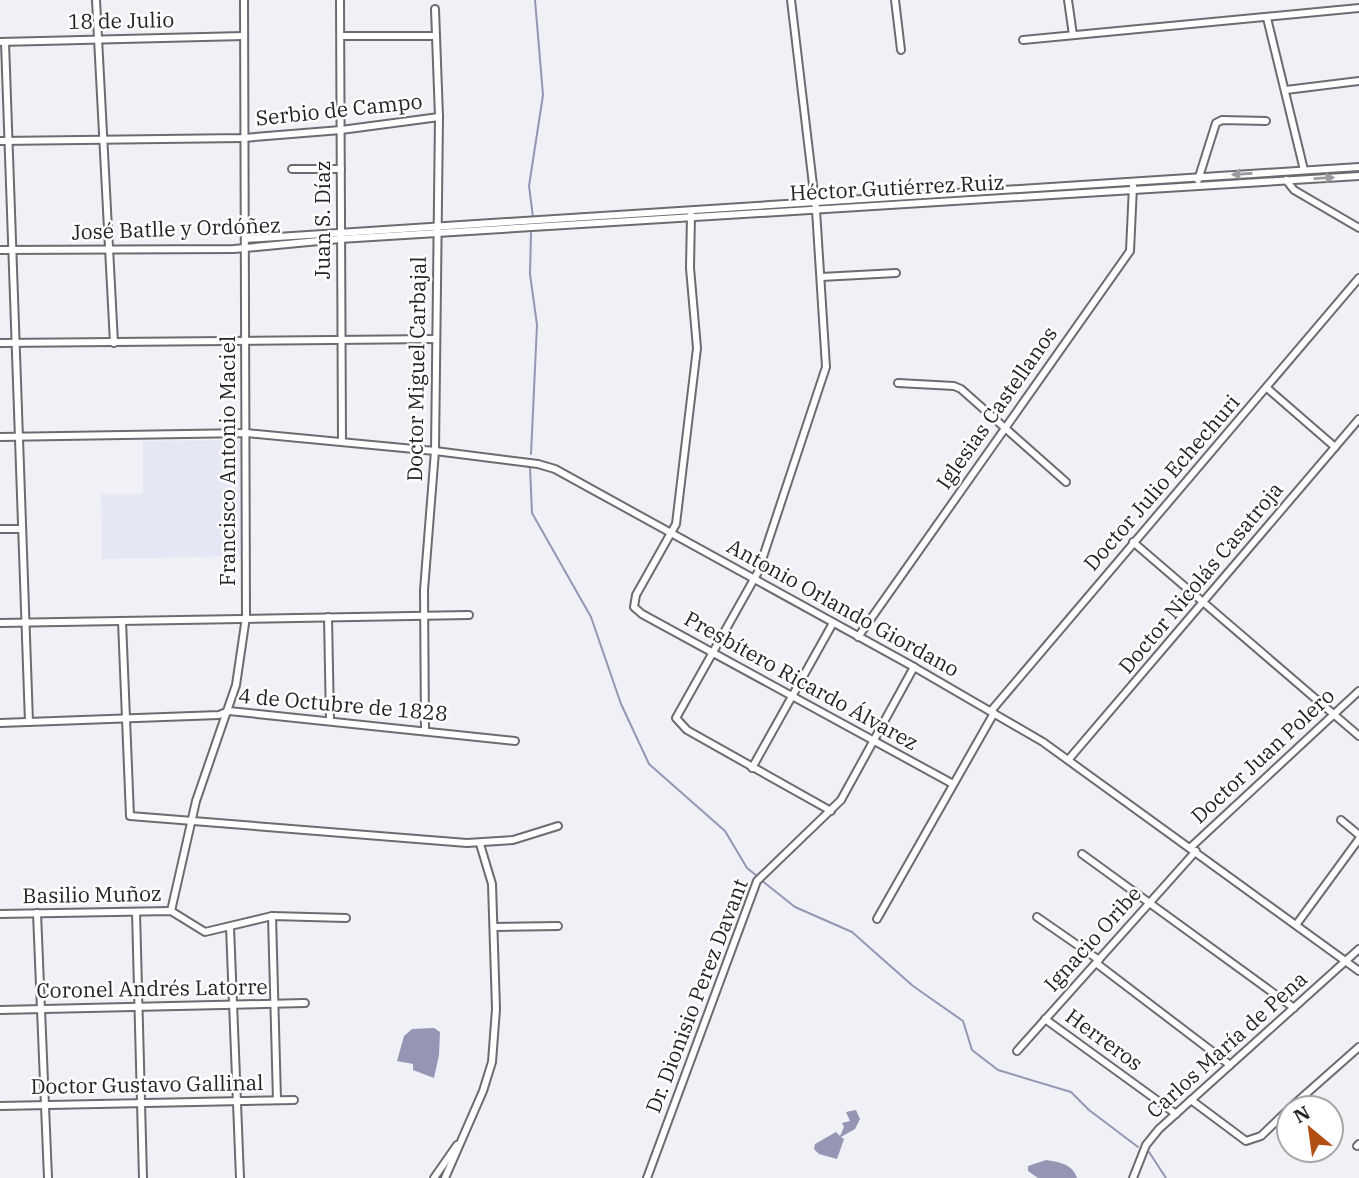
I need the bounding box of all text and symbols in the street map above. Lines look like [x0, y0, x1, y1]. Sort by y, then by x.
street label: 18 de Julio [68, 5, 174, 35]
street label: Serbio de Campo [254, 86, 424, 132]
street label: Juan S. Díaz [308, 161, 336, 279]
street label: Héctor Gutiérrez Ruiz [789, 167, 1005, 207]
one-way arrow [1231, 169, 1253, 180]
one-way arrow [1313, 173, 1335, 184]
street label: José Batlle y Ordóñez [71, 210, 281, 246]
street label: Doctor Miguel Carbajal [400, 256, 432, 482]
street label: Iglesias Castellanos [929, 320, 1063, 494]
street label: Francisco Antonio Maciel [213, 336, 241, 586]
street label: Doctor Julio Echechuri [1077, 388, 1245, 576]
street label: Doctor Nicolás Casatroja [1112, 476, 1289, 679]
street label: Antonio Orlando Giordano [722, 532, 965, 683]
street label: Presbítero Ricardo Álvarez [680, 604, 923, 756]
street label: 4 de Octubre de 1828 [237, 681, 449, 727]
street label: Doctor Juan Polero [1185, 681, 1340, 829]
street label: Dr. Dionisio Perez Davant [638, 875, 754, 1117]
street label: Basilio Muñoz [22, 879, 162, 909]
street label: Ignacio Oribe [1037, 880, 1147, 997]
street label: Carlos María de Pena [1140, 965, 1313, 1124]
street label: Coronel Andrés Latorre [36, 972, 268, 1004]
street label: Herreros [1060, 1002, 1149, 1077]
street label: Doctor Gustavo Gallinal [30, 1068, 264, 1100]
north arrow [1275, 1094, 1345, 1164]
text: N [1289, 1100, 1314, 1128]

